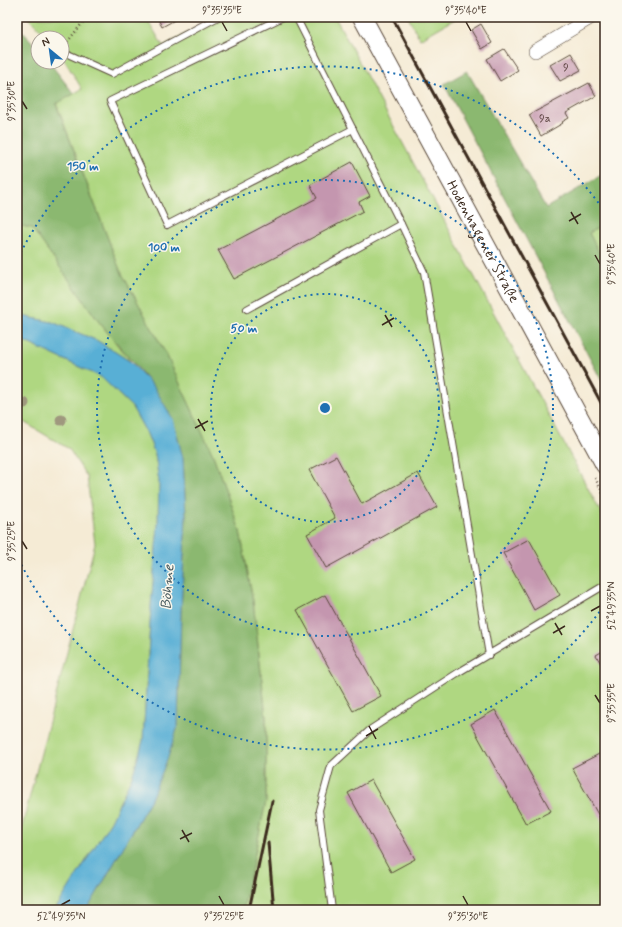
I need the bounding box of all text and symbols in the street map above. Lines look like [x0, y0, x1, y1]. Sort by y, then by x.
text: 9°35'35"E [202, 4, 242, 18]
text: 9°35'40"E [445, 4, 487, 18]
north arrow [30, 30, 70, 70]
text: N [39, 34, 52, 50]
house number: 9 [563, 60, 569, 76]
text: 9°35'30"E [5, 81, 19, 121]
house number: 9a [539, 111, 551, 127]
text: 150 m [67, 159, 99, 175]
street label: Hodenhagener Straße [442, 177, 523, 306]
text: 100 m [148, 240, 181, 256]
text: 9°35'40"E [605, 243, 619, 285]
text: 50 m [231, 321, 258, 337]
centre of rings [318, 401, 332, 415]
text: 9°35'25"E [5, 521, 19, 561]
water label: Böhme [156, 563, 180, 610]
text: 52°49'35"N [605, 581, 619, 630]
text: 9°35'35"E [605, 683, 619, 723]
text: 52°49'35"N [37, 910, 86, 924]
text: 9°35'25"E [204, 910, 244, 924]
text: 9°35'30"E [448, 910, 488, 924]

